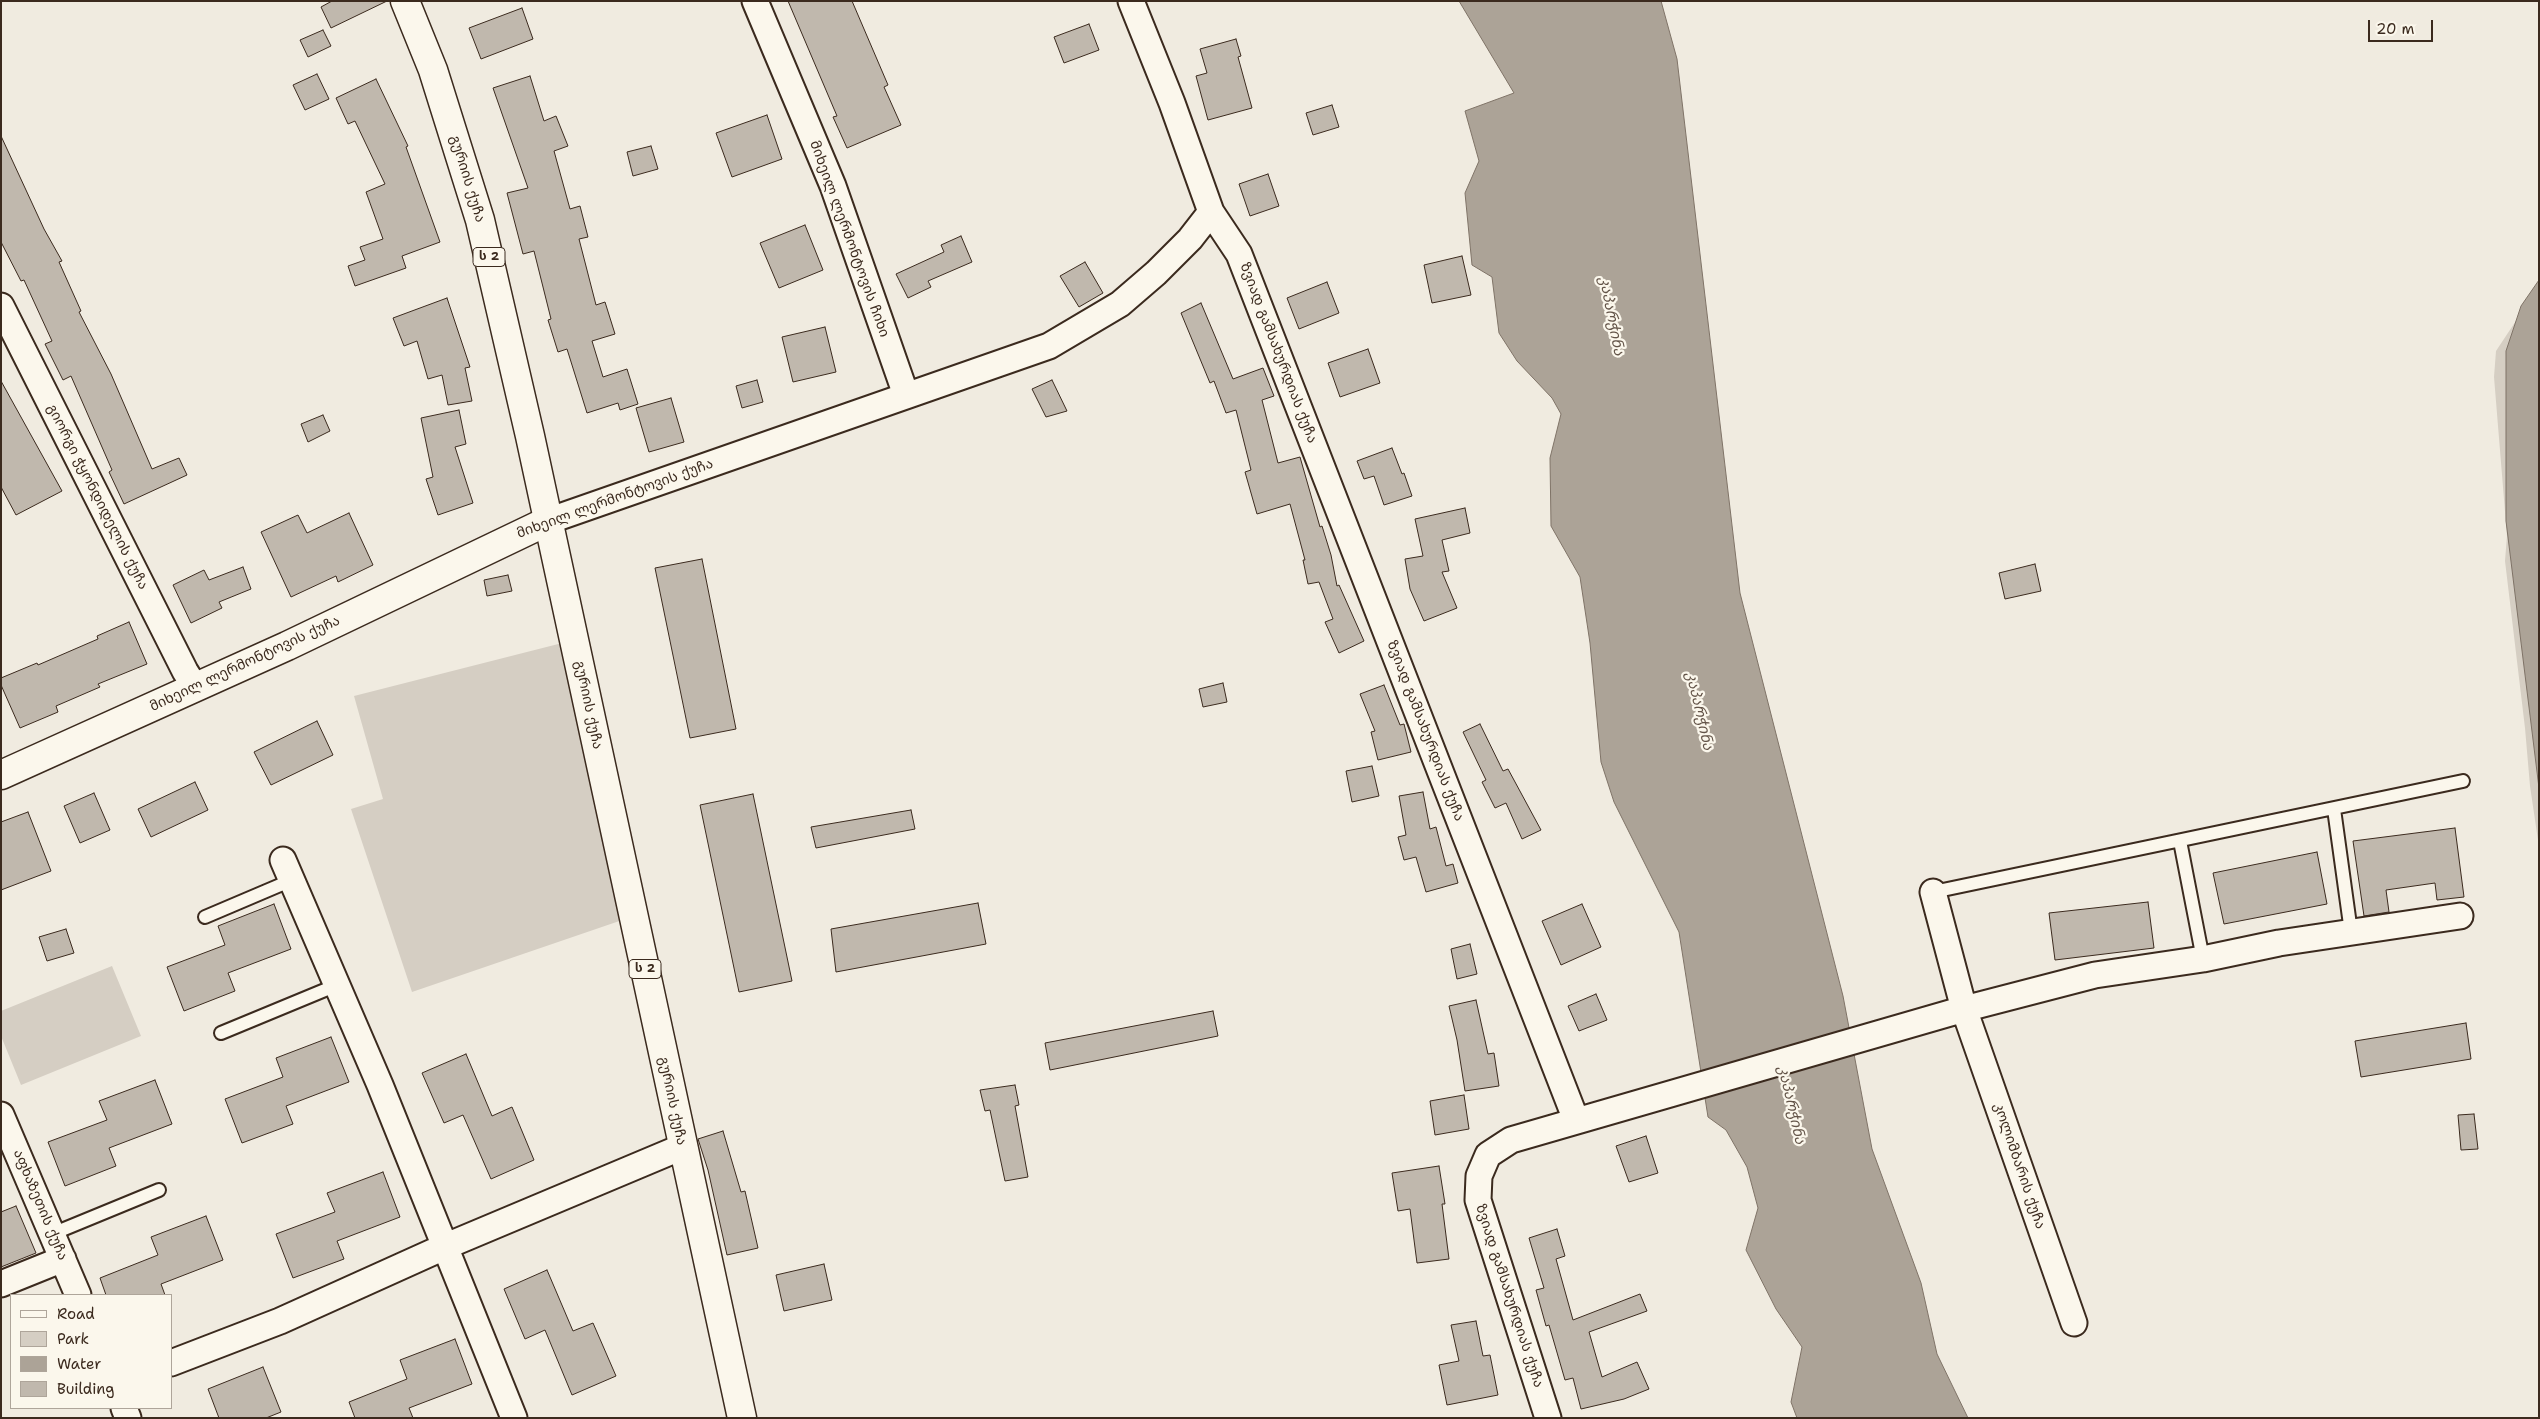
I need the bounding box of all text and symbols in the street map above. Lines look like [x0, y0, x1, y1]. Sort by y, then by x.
scale bar [2370, 10, 2435, 42]
text: 20 m [2376, 19, 2415, 39]
street label: გურიის ქუჩა [446, 133, 488, 225]
street label: მიხეილ ლერმონტოვის ჩიხი [806, 138, 892, 340]
road number: ს 2 [473, 248, 505, 266]
street label: ზვიად გამსახურდიას ქუჩა [1236, 260, 1320, 446]
water label: კაპარჭინა [1595, 275, 1627, 357]
street label: გიორგი ჭყონდიდელის ქუჩა [43, 402, 151, 592]
street label: მიხეილ ლერმონტოვის ქუჩა [515, 456, 715, 542]
street label: მიხეილ ლერმონტოვის ქუჩა [147, 612, 343, 716]
street label: ზვიად გამსახურდიას ქუჩა [1383, 638, 1467, 824]
street label: გურიის ქუჩა [570, 659, 606, 751]
water label: კაპარჭინა [1681, 670, 1717, 752]
road number: ს 2 [629, 960, 661, 979]
street label: გურიის ქუჩა [654, 1055, 690, 1147]
water label: კაპარჭინა [1773, 1064, 1809, 1146]
street label: კოლიმბარის ქუჩა [1990, 1101, 2048, 1231]
street label: აფხაზეთის ქუჩა [9, 1147, 71, 1263]
street label: ზვიად გამსახურდიას ქუჩა [1471, 1202, 1547, 1390]
legend [10, 1294, 172, 1409]
text: Road [57, 1304, 95, 1324]
text: Park [57, 1329, 89, 1349]
text: Water [57, 1354, 101, 1374]
text: Building [57, 1379, 114, 1399]

